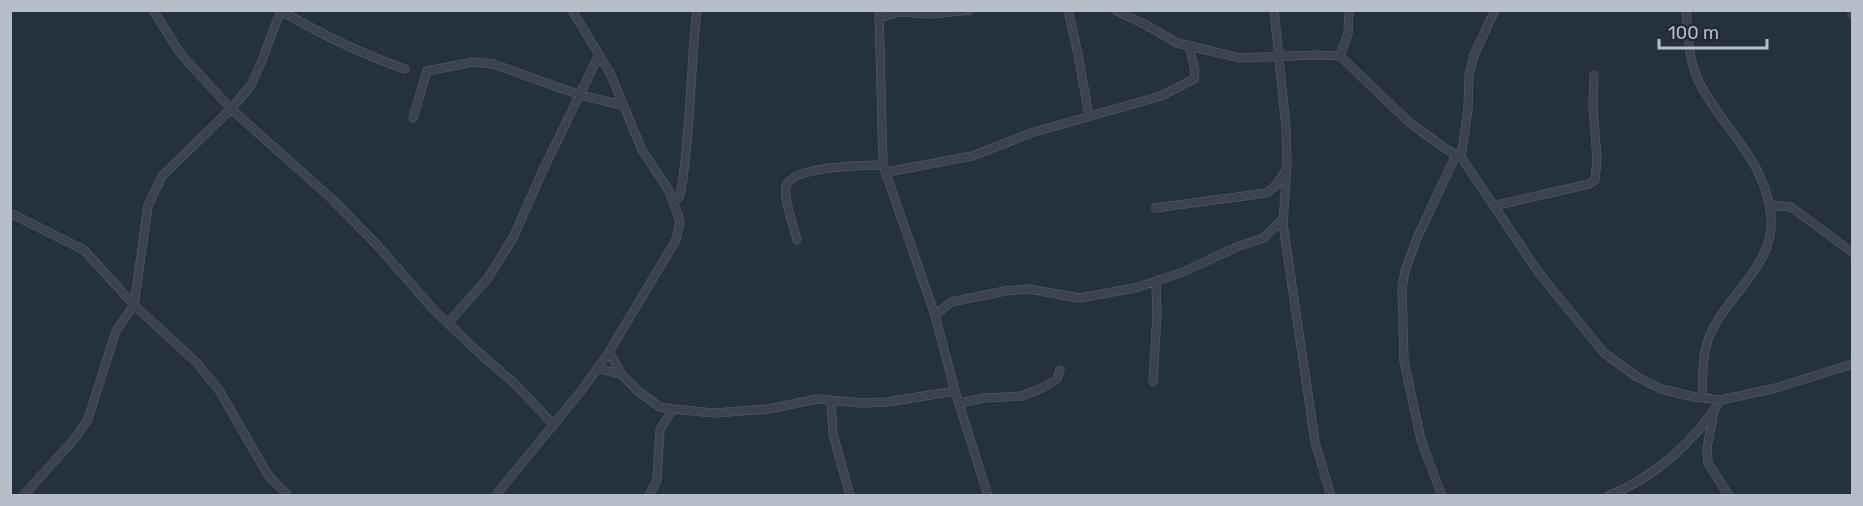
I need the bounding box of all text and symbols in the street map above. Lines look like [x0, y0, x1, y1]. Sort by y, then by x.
scale bar [1659, 12, 1767, 50]
text: 100 m [1668, 22, 1719, 44]

